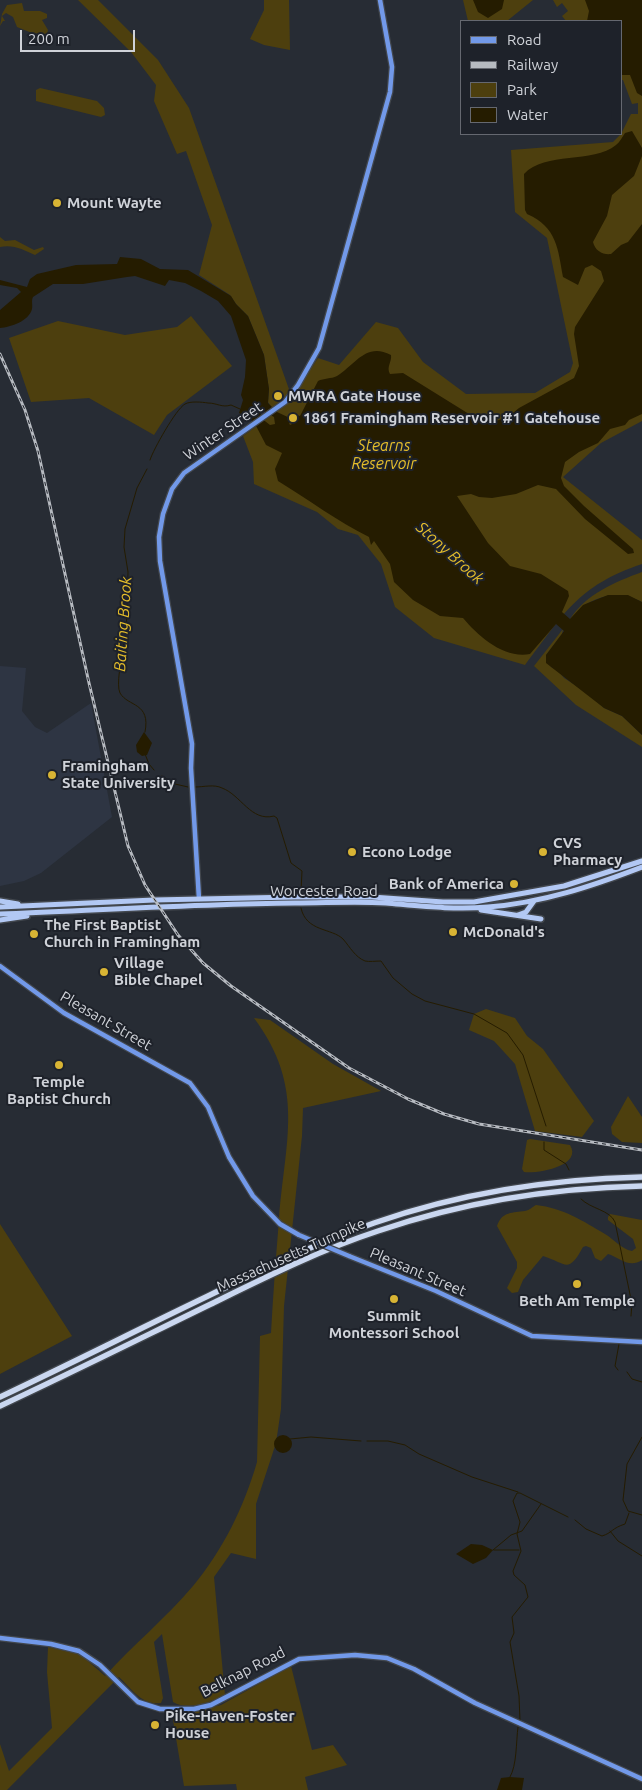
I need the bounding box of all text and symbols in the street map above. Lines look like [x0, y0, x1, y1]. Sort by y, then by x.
scale bar [22, 20, 138, 52]
legend [460, 20, 622, 135]
text: 200 m [28, 30, 70, 47]
text: Road [507, 31, 542, 48]
text: Railway [507, 56, 558, 73]
text: Park [507, 81, 537, 98]
text: Water [507, 106, 548, 123]
place label: Mount Wayte [67, 194, 162, 212]
marker: Mount Wayte [51, 197, 63, 209]
place label: MWRA Gate House [288, 387, 421, 405]
marker: MWRA Gate House [272, 390, 284, 402]
street label: Winter Street [180, 398, 266, 464]
place label: 1861 Framingham Reservoir #1 Gatehouse [303, 409, 600, 427]
marker: 1861 Framingham Reservoir #1 Gatehouse [287, 412, 299, 424]
water label: Stearns Reservoir [352, 436, 416, 474]
water label: Stony Brook [412, 518, 488, 588]
water label: Baiting Brook [110, 576, 136, 672]
place label: Framingham State University [62, 757, 175, 792]
marker: Framingham State University [46, 769, 58, 781]
place label: CVS Pharmacy [553, 834, 622, 869]
place label: Econo Lodge [362, 843, 452, 861]
marker: Econo Lodge [346, 846, 358, 858]
marker: CVS Pharmacy [537, 846, 549, 858]
place label: Bank of America [389, 875, 504, 893]
marker: Bank of America [508, 878, 520, 890]
street label: Worcester Road [270, 882, 378, 900]
place label: The First Baptist Church in Framingham [44, 916, 200, 951]
place label: McDonald's [463, 923, 545, 941]
marker: McDonald's [447, 926, 459, 938]
marker: The First Baptist Church in Framingham [28, 928, 40, 940]
place label: Village Bible Chapel [114, 954, 203, 989]
marker: Village Bible Chapel [98, 966, 110, 978]
street label: Pleasant Street [57, 987, 155, 1055]
marker: Temple Baptist Church [53, 1059, 65, 1071]
place label: Temple Baptist Church [7, 1073, 111, 1108]
street label: Massachusetts Turnpike [214, 1214, 368, 1296]
street label: Pleasant Street [367, 1244, 469, 1300]
marker: Beth Am Temple [571, 1278, 583, 1290]
place label: Beth Am Temple [519, 1292, 635, 1310]
marker: Summit Montessori School [388, 1293, 400, 1305]
place label: Summit Montessori School [329, 1307, 459, 1342]
street label: Belknap Road [198, 1643, 288, 1701]
place label: Pike-Haven-Foster House [165, 1707, 295, 1742]
marker: Pike-Haven-Foster House [149, 1719, 161, 1731]

